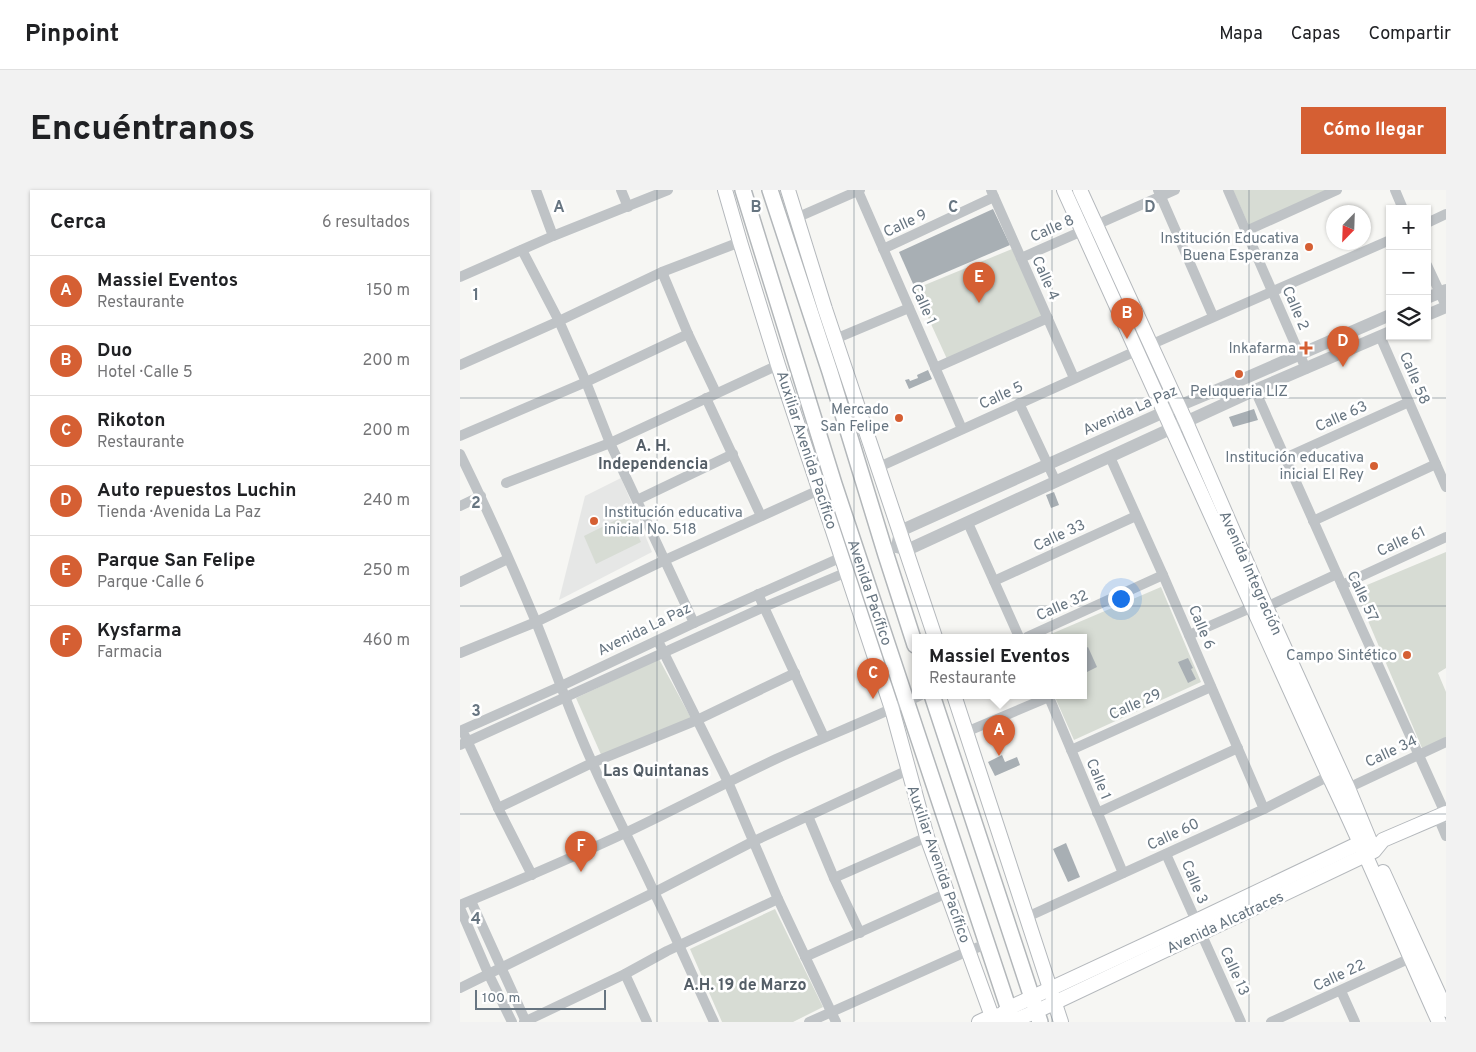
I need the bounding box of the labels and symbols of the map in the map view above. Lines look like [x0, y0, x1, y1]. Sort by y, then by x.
text: A [553, 198, 565, 218]
text: B [750, 198, 762, 218]
text: C [948, 198, 958, 218]
text: D [1144, 198, 1156, 218]
north arrow [1326, 205, 1371, 250]
street label: Calle 9 [881, 206, 931, 243]
street label: Calle 8 [1028, 211, 1078, 247]
place label: Institución Educativa Buena Esperanza [1160, 230, 1299, 266]
marker: Institución Educativa Buena Esperanza [1303, 241, 1315, 253]
street label: Calle 4 [1027, 254, 1063, 304]
pin: E [963, 262, 995, 303]
street label: Calle 1 [905, 281, 940, 328]
street label: Calle 2 [1277, 284, 1312, 334]
text: 1 [473, 286, 479, 306]
pin: B [1111, 298, 1143, 339]
pin: D [1327, 326, 1359, 367]
place label: Inkafarma [1228, 340, 1296, 359]
marker: Inkafarma [1300, 342, 1312, 354]
street label: Calle 58 [1394, 349, 1433, 408]
marker: Peluqueria LIZ [1233, 368, 1245, 380]
street label: Auxiliar Avenida Pacífico [771, 369, 840, 532]
street label: Calle 5 [977, 378, 1027, 415]
street label: Avenida La Paz [1080, 382, 1181, 441]
place label: Peluqueria LIZ [1190, 383, 1288, 402]
street label: Calle 63 [1313, 397, 1371, 437]
place label: Mercado San Felipe [820, 401, 889, 437]
marker: Mercado San Felipe [893, 412, 905, 424]
district label: A. H. Independencia [598, 437, 708, 475]
place label: Institución educativa inicial El Rey [1225, 449, 1364, 485]
marker: Institución educativa inicial El Rey [1368, 460, 1380, 472]
text: 2 [471, 494, 481, 514]
place label: Institución educativa inicial No. 518 [604, 504, 743, 540]
street label: Avenida Integración [1214, 509, 1286, 639]
marker: Institución educativa inicial No. 518 [588, 515, 600, 527]
street label: Calle 33 [1031, 516, 1089, 557]
street label: Calle 61 [1374, 523, 1429, 562]
street label: Avenida Pacífico [842, 537, 895, 648]
street label: Calle 57 [1342, 568, 1382, 625]
your location [1108, 586, 1134, 612]
street label: Calle 32 [1034, 587, 1092, 626]
street label: Avenida La Paz [595, 600, 695, 661]
street label: Calle 6 [1183, 603, 1218, 653]
place label: Campo Sintético [1286, 647, 1397, 666]
marker: Campo Sintético [1401, 649, 1413, 661]
pin: C [857, 658, 889, 699]
street label: Calle 29 [1107, 685, 1165, 725]
text: 3 [471, 702, 481, 722]
pin: A [983, 715, 1015, 756]
street label: Calle 34 [1363, 732, 1421, 773]
street label: Calle 1 [1081, 756, 1114, 803]
district label: Las Quintanas [603, 762, 709, 782]
street label: Auxiliar Avenida Pacífico [902, 783, 974, 946]
street label: Calle 60 [1144, 815, 1203, 856]
pin: F [565, 831, 597, 872]
street label: Calle 3 [1176, 858, 1211, 908]
street label: Avenida Alcatraces [1164, 888, 1287, 959]
text: 4 [471, 910, 481, 930]
street label: Calle 13 [1214, 944, 1253, 999]
street label: Calle 22 [1311, 956, 1369, 997]
district label: A.H. 19 de Marzo [683, 976, 807, 996]
scale bar [475, 987, 606, 1010]

